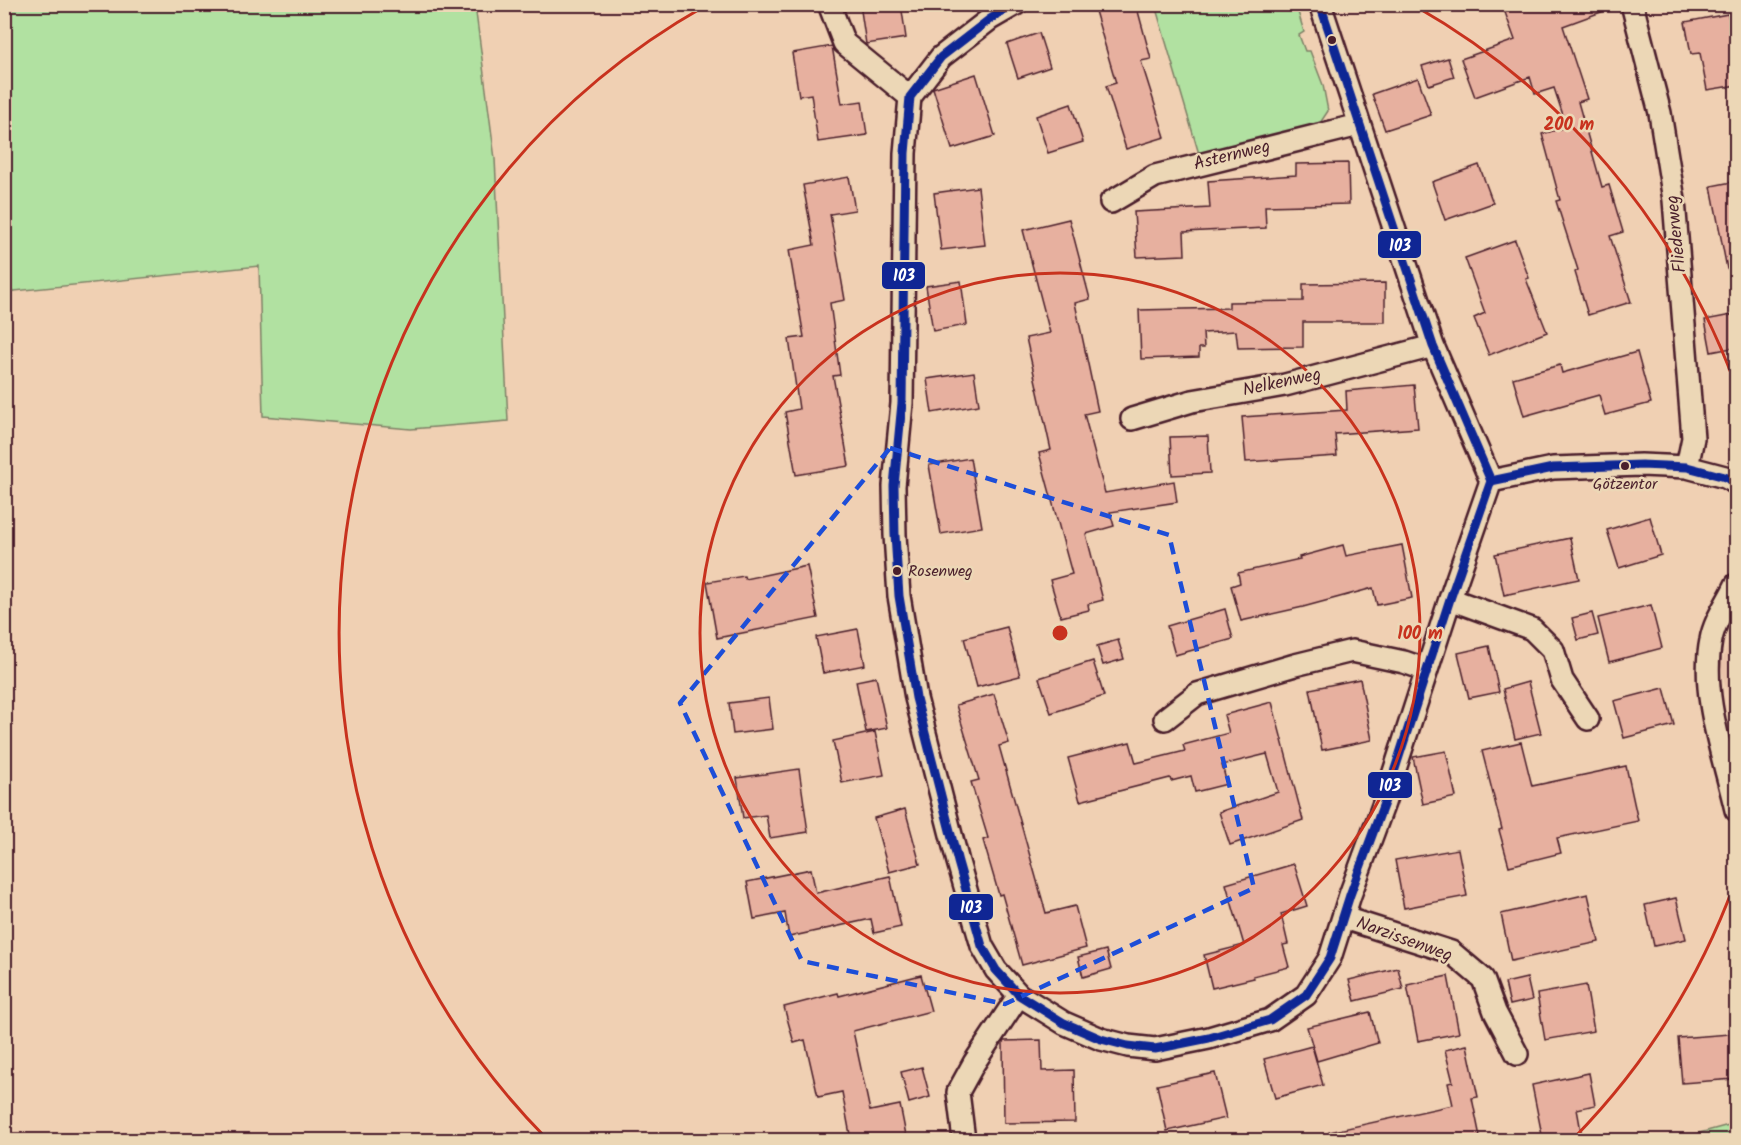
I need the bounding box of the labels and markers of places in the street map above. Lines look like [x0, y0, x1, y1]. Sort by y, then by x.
unlabelled marker [1326, 34, 1338, 46]
marker: Götzentor [1619, 460, 1631, 472]
place label: Götzentor [1593, 472, 1659, 497]
place label: Rosenweg [908, 559, 973, 584]
marker: Rosenweg [891, 565, 903, 577]
centre of rings [1050, 623, 1070, 643]

